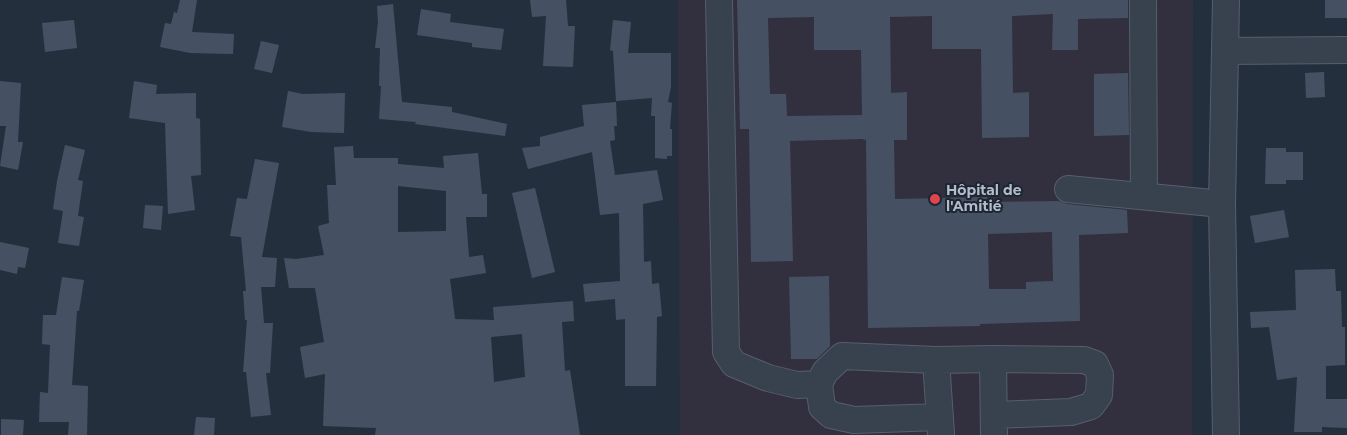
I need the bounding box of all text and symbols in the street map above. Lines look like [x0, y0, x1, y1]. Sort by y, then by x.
place label: Hôpital de l'Amitié [946, 183, 1022, 216]
marker: Hôpital de l'Amitié [928, 192, 942, 206]

